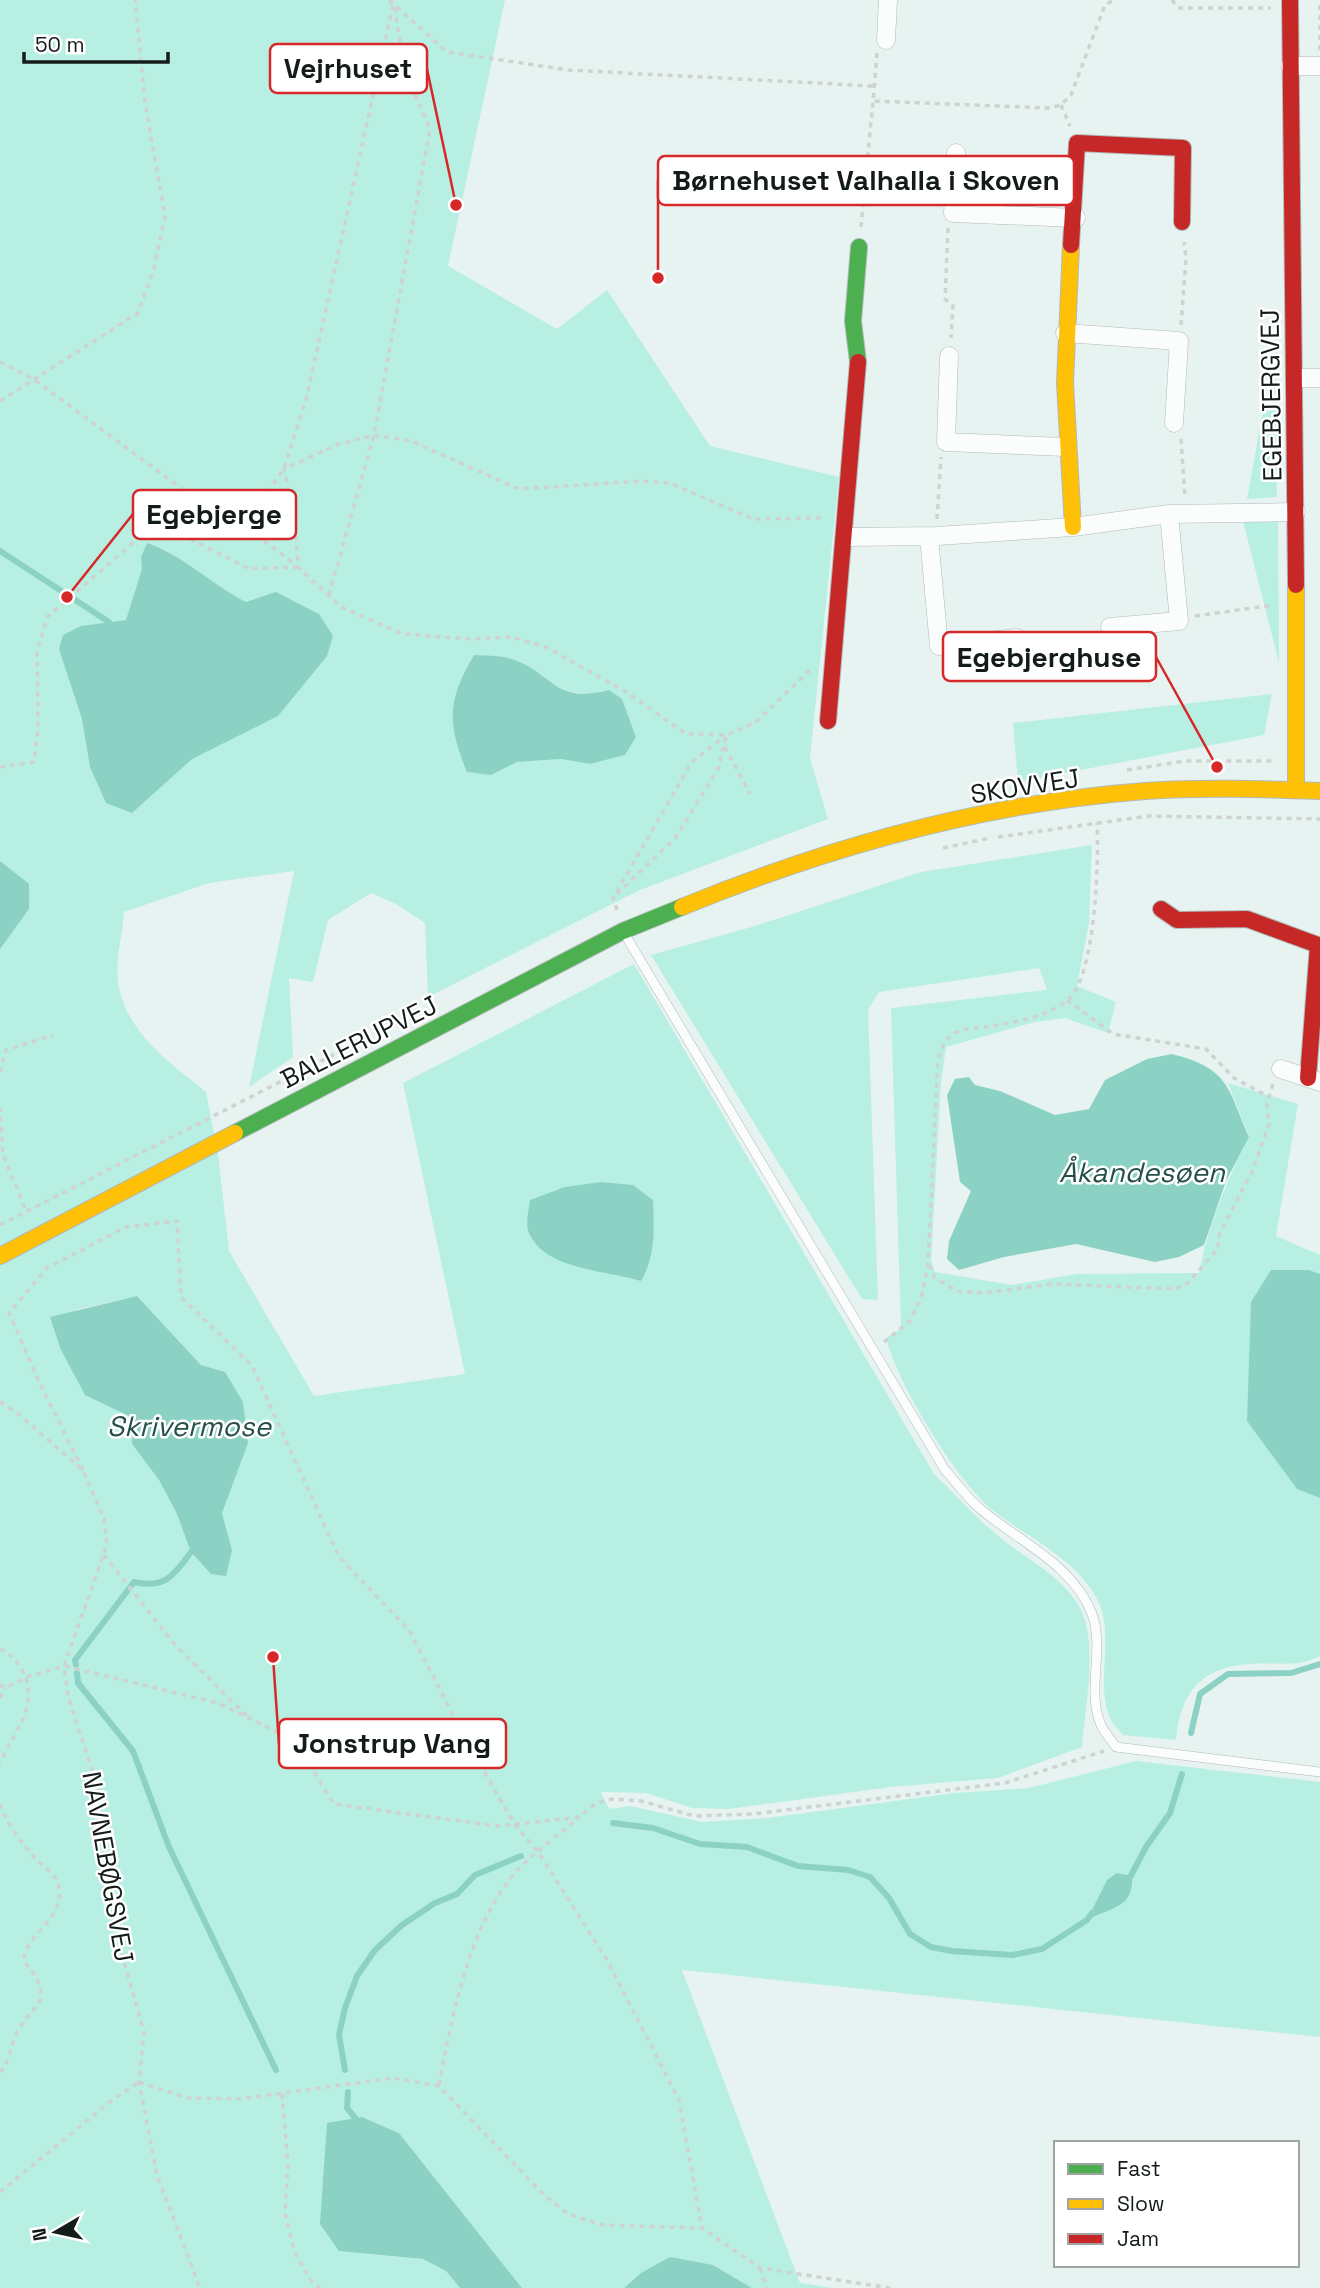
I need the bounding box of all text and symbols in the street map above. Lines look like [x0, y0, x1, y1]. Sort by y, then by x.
scale bar [24, 21, 168, 65]
text: 50 m [35, 31, 85, 58]
callout: Vejrhuset [270, 44, 427, 93]
text: Vejrhuset [284, 50, 412, 86]
callout: Børnehuset Valhalla i Skoven [658, 156, 1074, 205]
text: Børnehuset Valhalla i Skoven [672, 162, 1060, 198]
street label: EGEBJERGVEJ [1252, 308, 1290, 482]
callout: Egebjerge [133, 490, 296, 539]
text: Egebjerge [146, 496, 282, 532]
callout: Egebjerghuse [943, 632, 1156, 681]
text: Egebjerghuse [957, 639, 1141, 675]
street label: SKOVVEJ [968, 761, 1082, 811]
street label: BALLERUPVEJ [275, 988, 443, 1096]
water label: Åkandesøen [1059, 1154, 1226, 1190]
water label: Skrivermose [107, 1408, 272, 1444]
callout: Jonstrup Vang [279, 1719, 506, 1768]
text: Jonstrup Vang [293, 1725, 491, 1761]
street label: NAVNEBØGSVEJ [74, 1769, 142, 1965]
legend [1054, 2141, 1299, 2267]
text: Fast [1117, 2155, 1161, 2182]
text: Slow [1117, 2190, 1165, 2217]
north arrow [21, 2197, 91, 2267]
text: Jam [1117, 2225, 1159, 2252]
text: N [26, 2226, 53, 2243]

